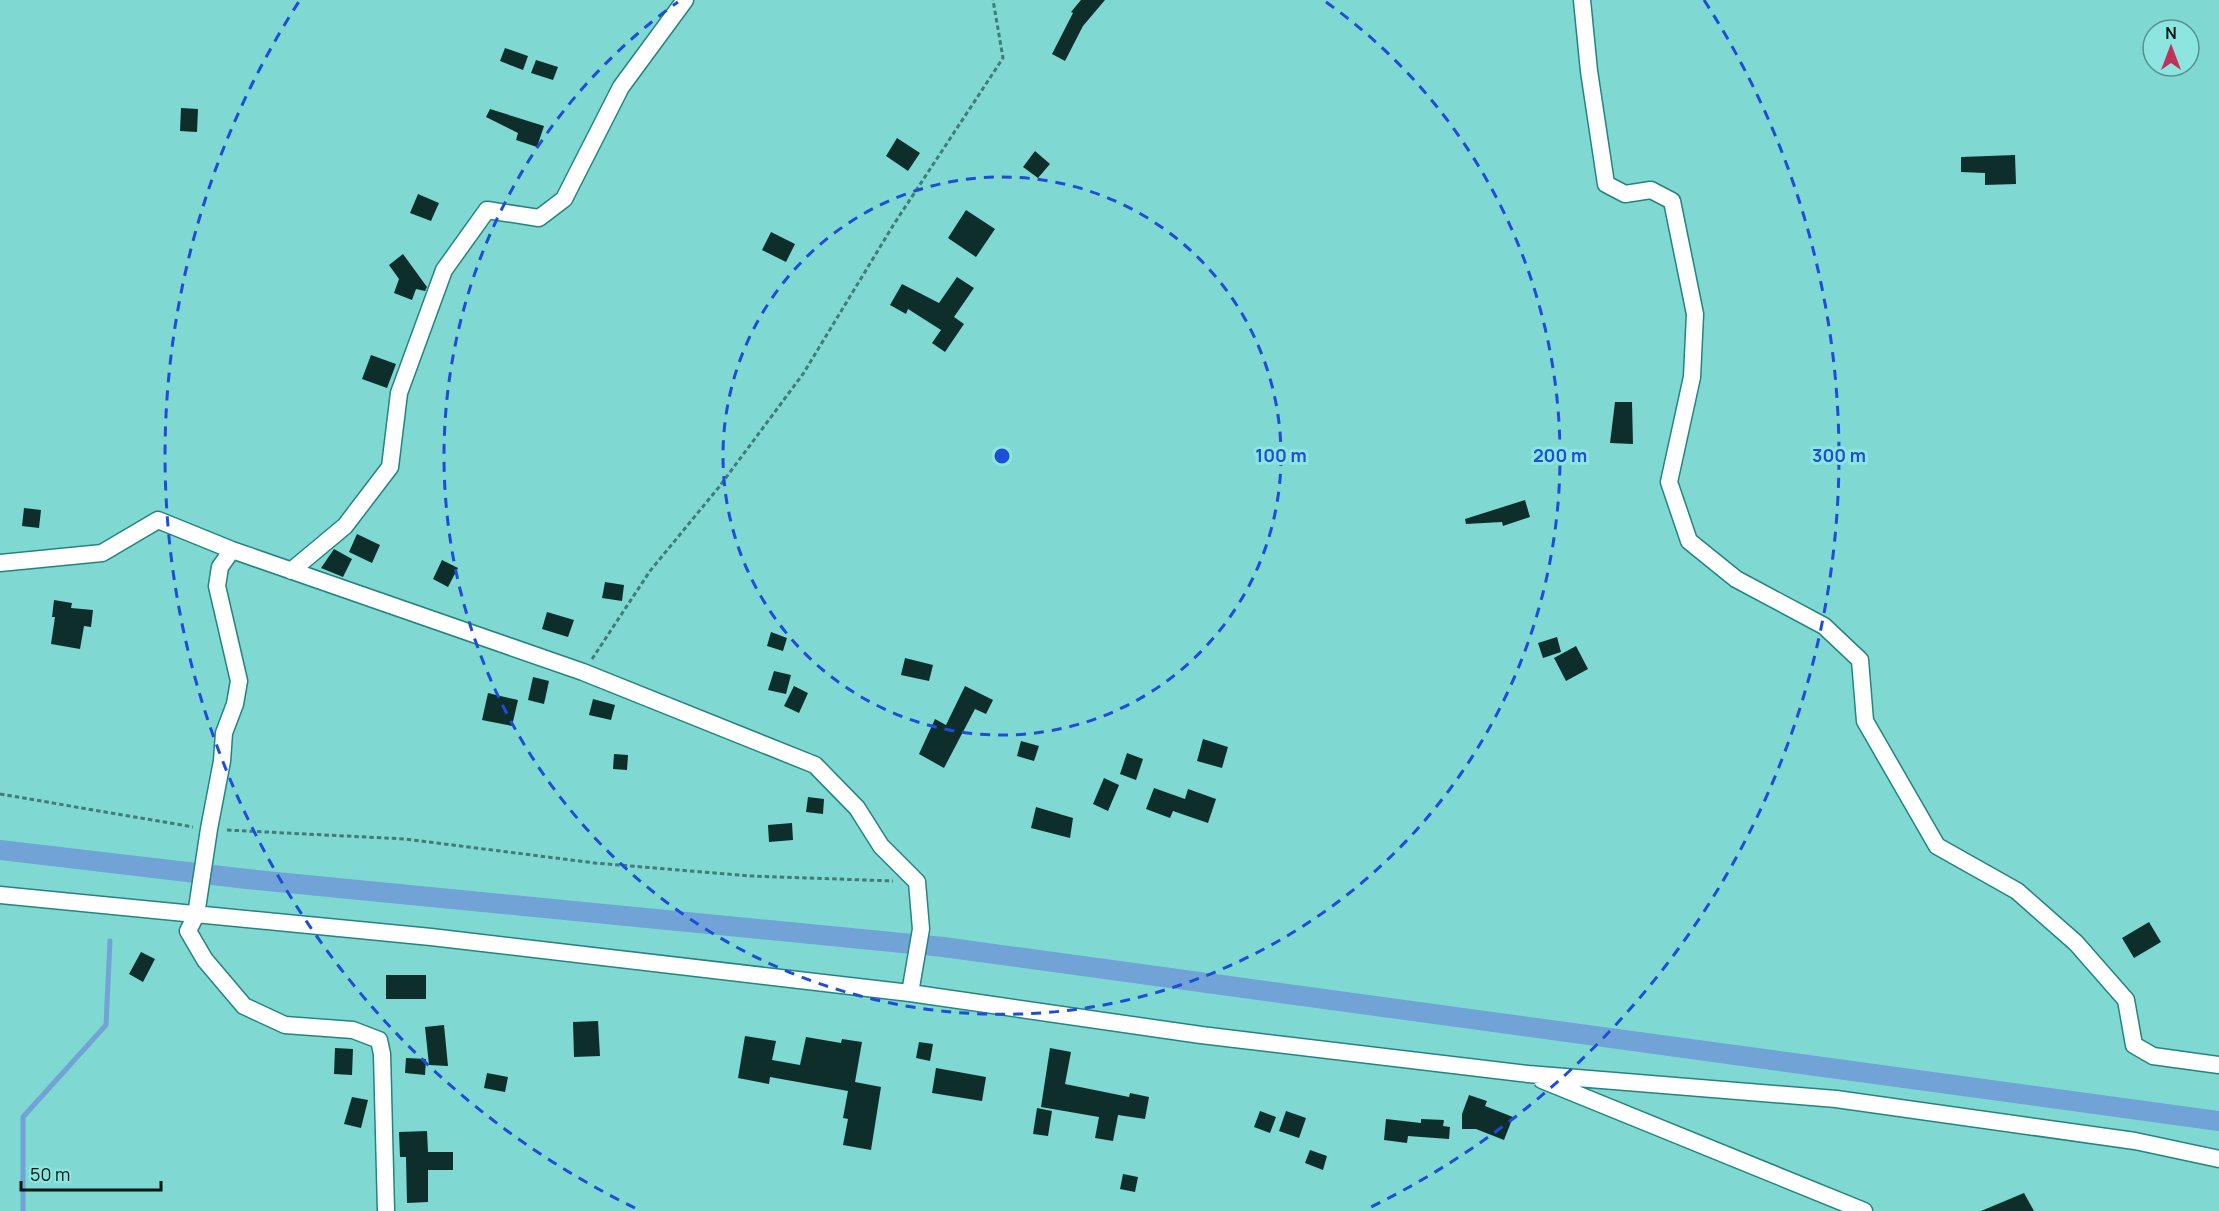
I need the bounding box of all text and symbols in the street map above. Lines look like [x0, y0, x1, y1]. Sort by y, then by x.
north arrow [2141, 18, 2201, 78]
text: N [2165, 22, 2177, 44]
text: 100 m [1255, 443, 1307, 467]
text: 200 m [1533, 443, 1587, 467]
text: 300 m [1812, 443, 1866, 467]
centre of rings [992, 446, 1012, 466]
scale bar [21, 1154, 160, 1192]
text: 50 m [30, 1162, 70, 1186]

